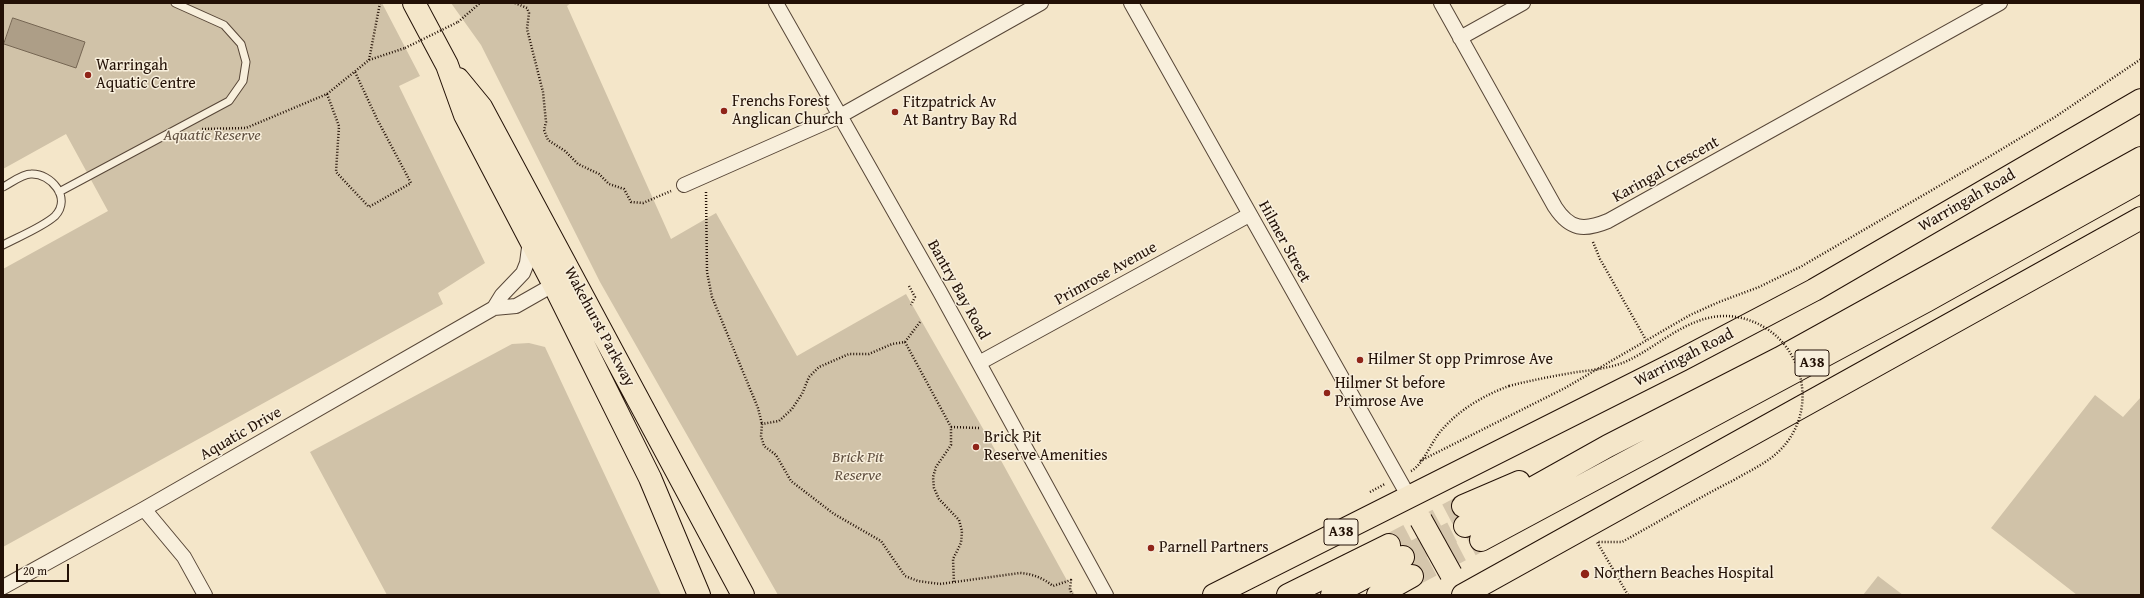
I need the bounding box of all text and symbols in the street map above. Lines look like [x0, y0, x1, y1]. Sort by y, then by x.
place label: Warringah Aquatic Centre [96, 56, 196, 94]
marker: Warringah Aquatic Centre [83, 70, 93, 80]
place label: Frenchs Forest Anglican Church [732, 92, 843, 130]
place label: Fitzpatrick Av At Bantry Bay Rd [903, 93, 1017, 131]
marker: Frenchs Forest Anglican Church [719, 106, 729, 116]
marker: Fitzpatrick Av At Bantry Bay Rd [890, 107, 900, 117]
park label: Aquatic Reserve [163, 126, 261, 146]
street label: Karingal Crescent [1609, 133, 1723, 207]
street label: Warringah Road [1915, 166, 2019, 236]
street label: Hilmer Street [1254, 198, 1314, 286]
street label: Bantry Bay Road [923, 237, 993, 343]
street label: Primrose Avenue [1052, 238, 1160, 310]
street label: Wakehurst Parkway [559, 264, 639, 390]
street label: Warringah Road [1631, 325, 1737, 391]
place label: Hilmer St opp Primrose Ave [1368, 350, 1553, 370]
road number: A38 [1795, 350, 1829, 376]
marker: Hilmer St opp Primrose Ave [1355, 355, 1365, 365]
place label: Hilmer St before Primrose Ave [1335, 374, 1445, 412]
marker: Hilmer St before Primrose Ave [1322, 388, 1332, 398]
street label: Aquatic Drive [197, 403, 285, 465]
place label: Brick Pit Reserve Amenities [984, 428, 1108, 466]
marker: Brick Pit Reserve Amenities [971, 442, 981, 452]
park label: Brick Pit Reserve [832, 448, 884, 486]
road number: A38 [1324, 519, 1358, 545]
place label: Parnell Partners [1159, 538, 1269, 558]
marker: Parnell Partners [1146, 543, 1156, 553]
scale bar [18, 556, 71, 582]
text: 20 m [23, 562, 47, 579]
place label: Northern Beaches Hospital [1594, 564, 1774, 584]
marker: Northern Beaches Hospital [1579, 568, 1591, 580]

